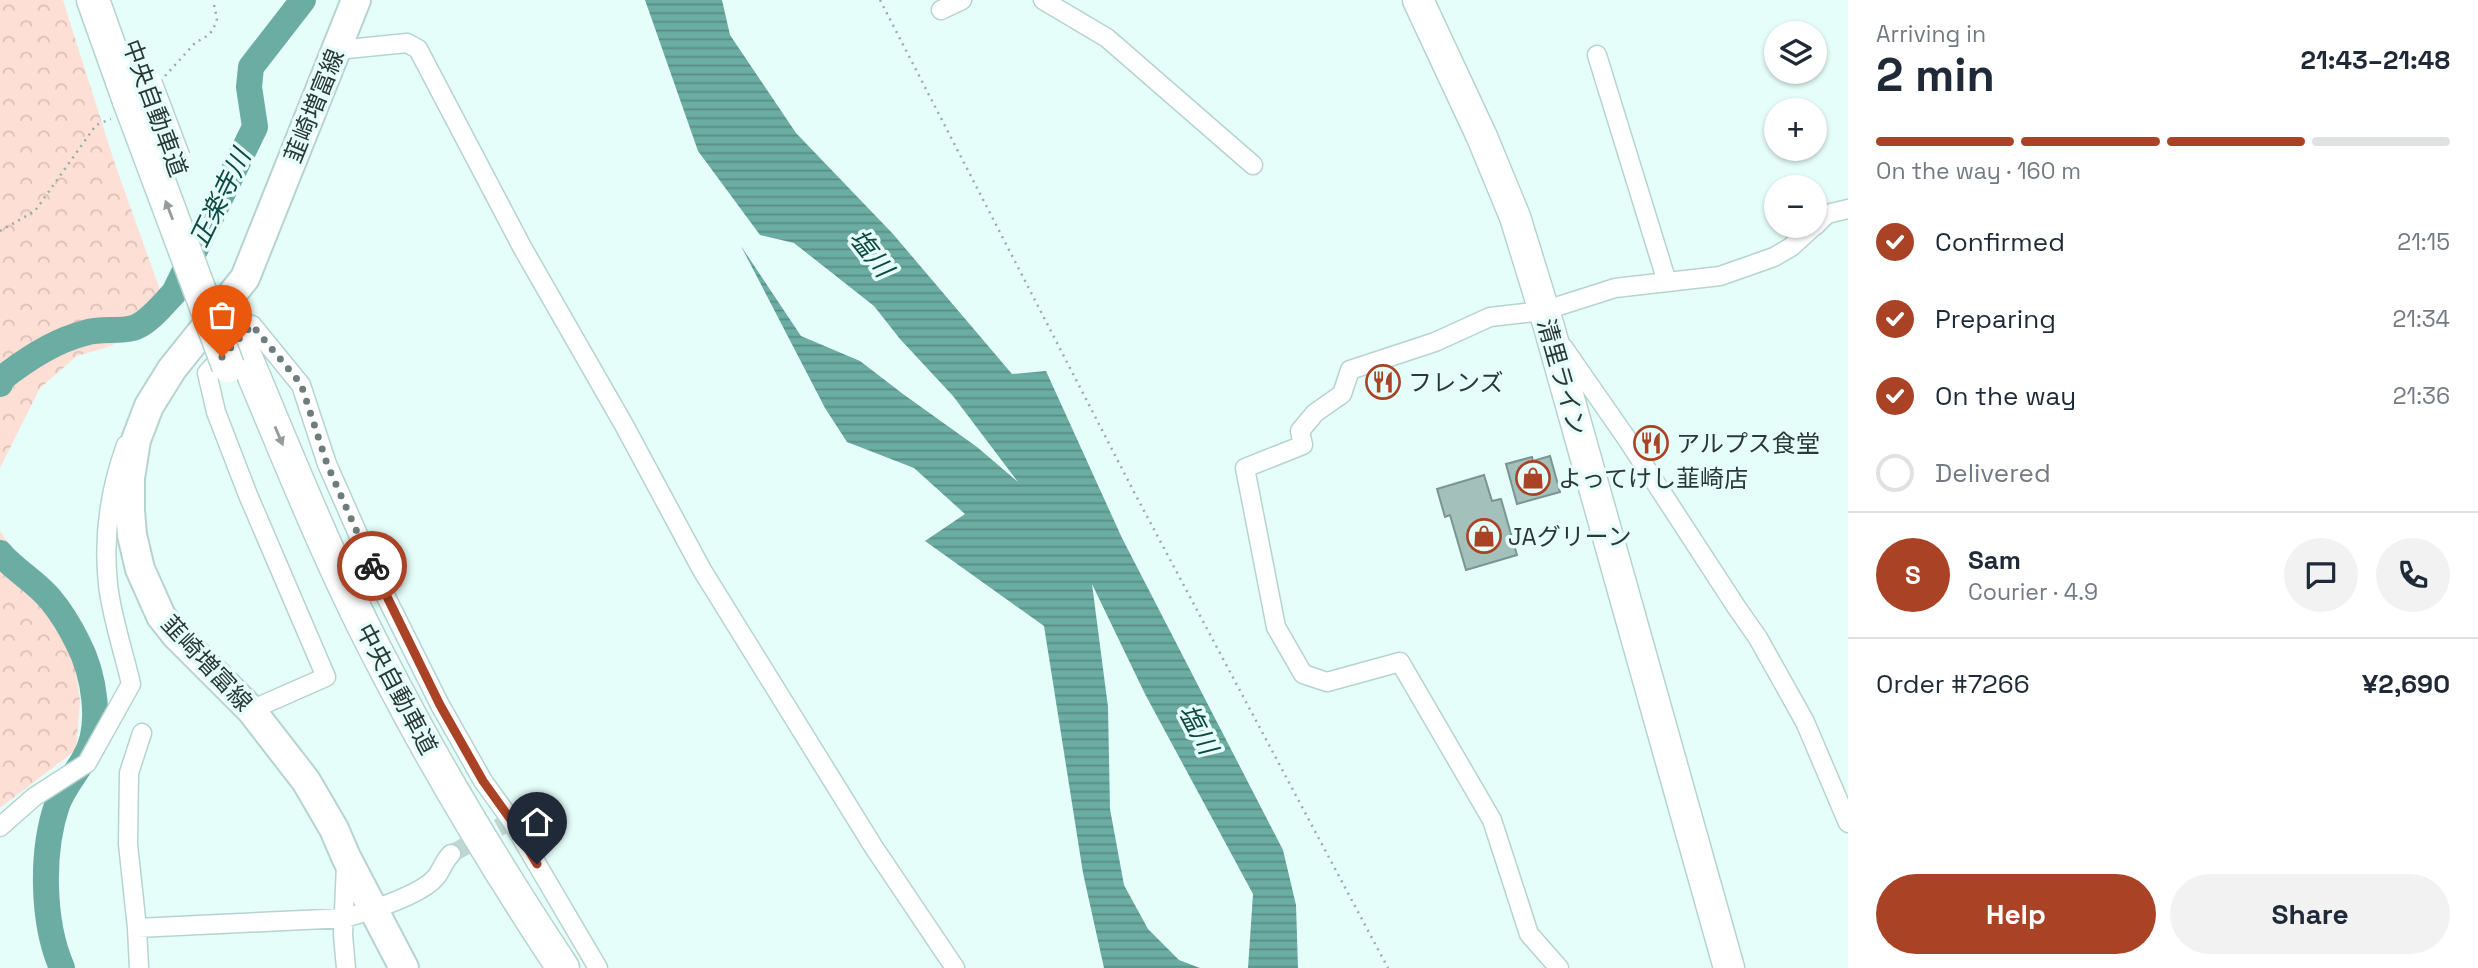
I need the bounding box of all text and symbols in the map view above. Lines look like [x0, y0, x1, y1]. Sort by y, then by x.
text: Arriving in [1876, 19, 1986, 49]
map controls [1764, 21, 1827, 238]
button: layers [1764, 21, 1827, 84]
street label: 中央自動車道 [116, 35, 194, 181]
text: 21:43–21:48 [2300, 43, 2450, 77]
street label: 韮崎増富線 [277, 45, 351, 167]
text: 2 min [1876, 46, 1995, 104]
button: + [1764, 98, 1827, 161]
water label: 正楽寺川 [182, 141, 259, 252]
text: On the way · 160 m [1876, 156, 2081, 186]
button: − [1764, 175, 1827, 238]
one-way arrow [164, 200, 175, 221]
water label: 塩川 [842, 222, 902, 286]
icon: check [1876, 223, 1914, 261]
text: Confirmed [1935, 225, 2065, 259]
text: 21:15 [2397, 227, 2450, 257]
pin [192, 285, 252, 357]
icon: bag [203, 296, 241, 334]
icon: check [1876, 300, 1914, 338]
text: Preparing [1935, 302, 2056, 336]
text: 21:34 [2392, 304, 2450, 334]
street label: 清里ライン [1531, 315, 1593, 439]
restaurant icon: フレンズ [1364, 363, 1402, 401]
place label: フレンズ [1408, 367, 1504, 398]
icon: check [1876, 377, 1914, 415]
text: On the way [1935, 379, 2076, 413]
text: 21:36 [2393, 381, 2450, 411]
restaurant icon: アルプス食堂 [1632, 424, 1670, 462]
one-way arrow [273, 426, 285, 446]
place label: アルプス食堂 [1676, 428, 1820, 459]
text: Delivered [1935, 456, 2051, 490]
shop icon: よってけし韮崎店 [1514, 459, 1552, 497]
place label: よってけし韮崎店 [1558, 463, 1748, 494]
shop icon: JAグリーン [1465, 517, 1503, 555]
place label: JAグリーン [1508, 521, 1631, 552]
courier [337, 531, 407, 601]
button: chat [2284, 538, 2358, 612]
button: phone [2376, 538, 2450, 612]
text: Sam [1968, 543, 2021, 577]
icon: bike [353, 547, 391, 585]
text: S [1905, 558, 1921, 592]
text: Courier · 4.9 [1968, 577, 2098, 607]
street label: 韮崎増富線 [155, 609, 259, 717]
street label: 中央自動車道 [350, 618, 444, 760]
text: Order #7266 [1876, 667, 2030, 701]
text: ¥2,690 [2362, 667, 2450, 701]
water label: 塩川 [1171, 698, 1227, 763]
pin [507, 792, 567, 864]
icon: home [518, 803, 556, 841]
button: Help [1876, 874, 2156, 954]
button: Share [2170, 874, 2450, 954]

